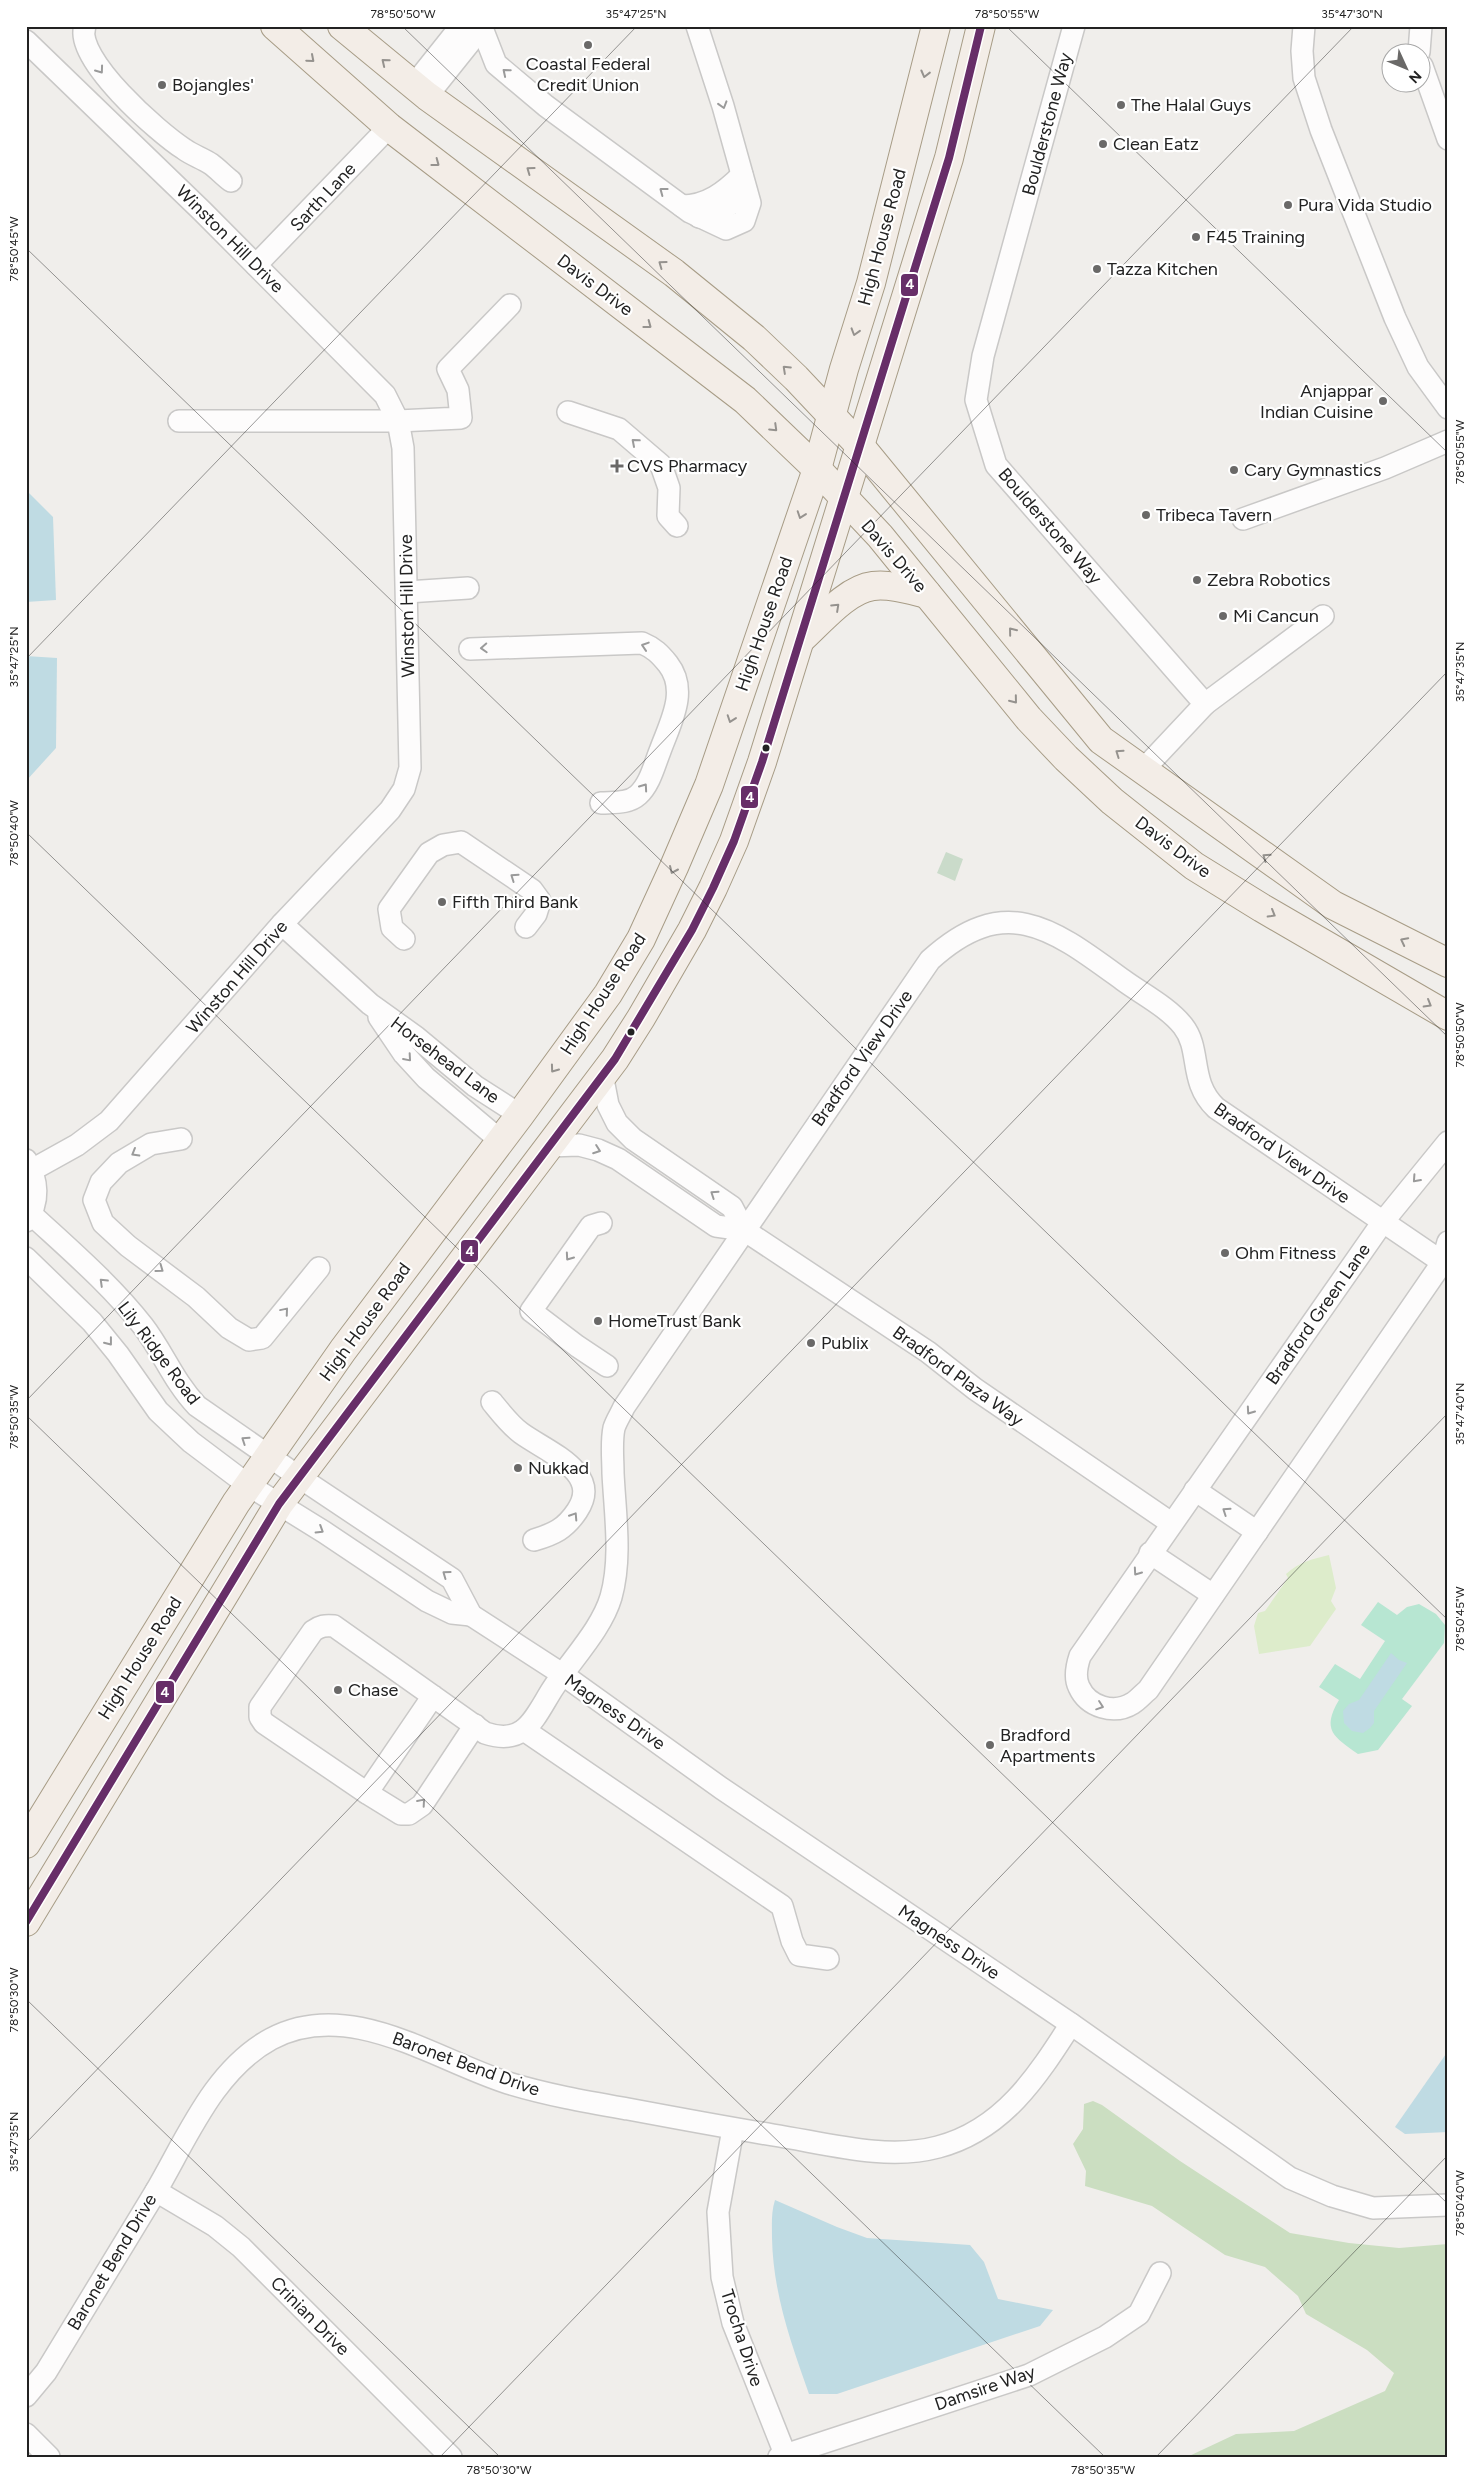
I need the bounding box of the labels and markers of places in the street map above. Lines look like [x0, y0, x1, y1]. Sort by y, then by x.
marker: Coastal Federal Credit Union [582, 39, 594, 51]
place label: Coastal Federal Credit Union [526, 53, 650, 96]
place label: Bojangles' [172, 74, 254, 96]
marker: Bojangles' [156, 79, 168, 91]
place label: The Halal Guys [1131, 94, 1251, 116]
marker: The Halal Guys [1115, 99, 1127, 111]
place label: Clean Eatz [1113, 133, 1199, 155]
marker: Clean Eatz [1097, 138, 1109, 150]
place label: Pura Vida Studio [1298, 194, 1432, 216]
marker: Pura Vida Studio [1282, 199, 1294, 211]
place label: F45 Training [1206, 226, 1305, 248]
marker: F45 Training [1190, 231, 1202, 243]
place label: Tazza Kitchen [1107, 258, 1218, 280]
marker: Tazza Kitchen [1091, 263, 1103, 275]
place label: Anjappar Indian Cuisine [1260, 380, 1373, 423]
marker: Anjappar Indian Cuisine [1377, 395, 1389, 407]
place label: CVS Pharmacy [627, 455, 748, 477]
place label: Cary Gymnastics [1244, 459, 1381, 481]
marker: CVS Pharmacy [611, 460, 623, 472]
marker: Cary Gymnastics [1228, 464, 1240, 476]
place label: Tribeca Tavern [1156, 504, 1272, 526]
marker: Tribeca Tavern [1140, 509, 1152, 521]
place label: Zebra Robotics [1207, 569, 1330, 591]
marker: Zebra Robotics [1191, 574, 1203, 586]
place label: Mi Cancun [1233, 605, 1319, 627]
marker: Mi Cancun [1217, 610, 1229, 622]
unlabelled marker [761, 743, 771, 753]
place label: Fifth Third Bank [452, 891, 578, 913]
marker: Fifth Third Bank [436, 896, 448, 908]
unlabelled marker [626, 1027, 636, 1037]
place label: Ohm Fitness [1235, 1242, 1336, 1264]
marker: Ohm Fitness [1219, 1247, 1231, 1259]
place label: HomeTrust Bank [608, 1310, 741, 1332]
marker: HomeTrust Bank [592, 1315, 604, 1327]
place label: Publix [821, 1332, 869, 1354]
marker: Publix [805, 1337, 817, 1349]
place label: Nukkad [528, 1457, 589, 1479]
marker: Nukkad [512, 1462, 524, 1474]
place label: Chase [348, 1679, 399, 1701]
marker: Chase [332, 1684, 344, 1696]
place label: Bradford Apartments [1000, 1724, 1095, 1767]
marker: Bradford Apartments [984, 1739, 996, 1751]

